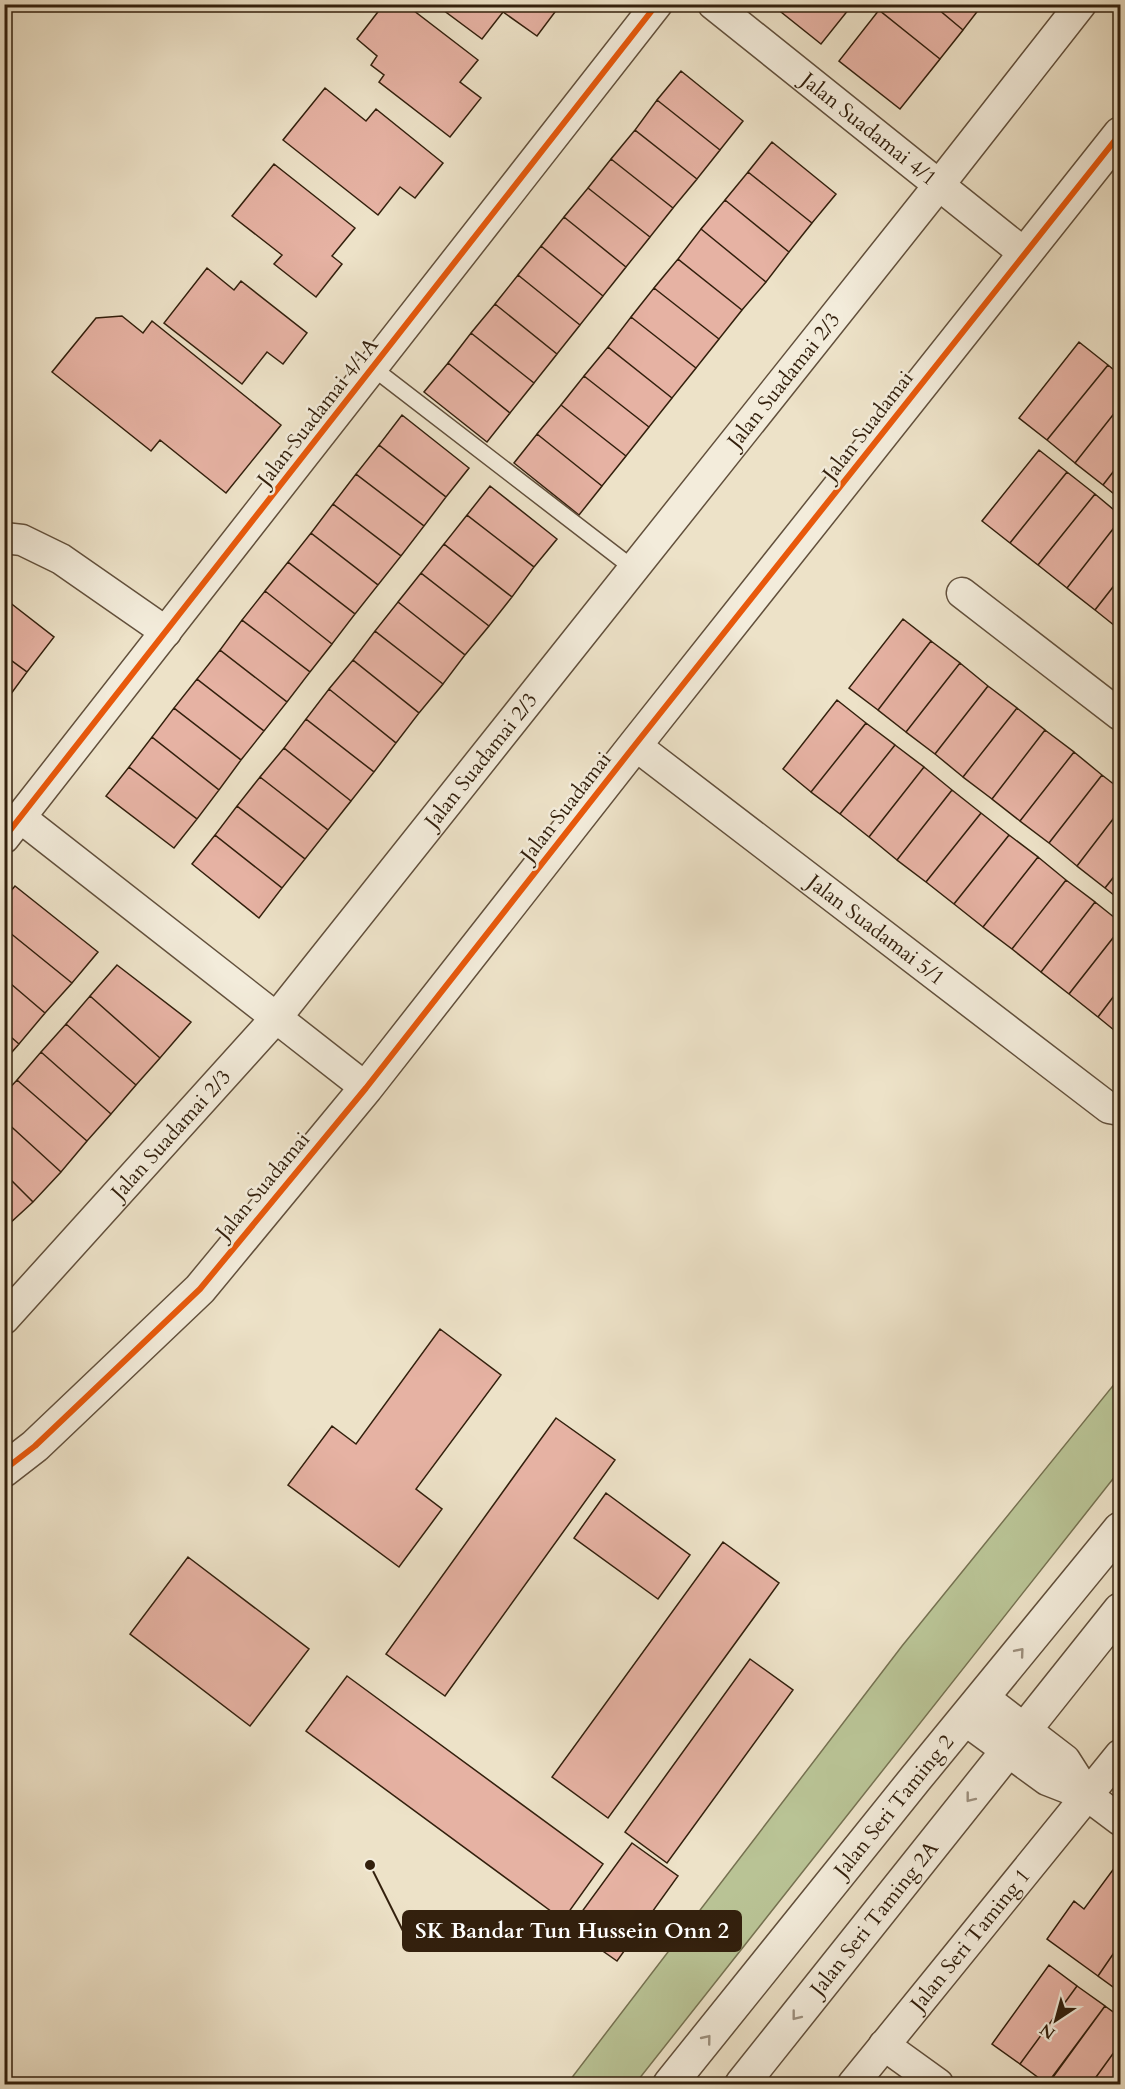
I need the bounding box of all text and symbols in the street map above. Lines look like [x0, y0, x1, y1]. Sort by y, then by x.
street label: Jalan Suadamai 4/1 [793, 64, 943, 192]
street label: Jalan Suadamai 2/3 [719, 306, 847, 457]
street label: Jalan Suadamai 4/1A [249, 332, 385, 495]
street label: Jalan Suadamai [814, 365, 920, 489]
street label: Jalan Suadamai 2/3 [416, 686, 544, 837]
street label: Jalan Suadamai [512, 746, 618, 870]
street label: Jalan Suadamai 5/1 [799, 866, 951, 992]
street label: Jalan Suadamai 2/3 [102, 1063, 237, 1208]
street label: Jalan Suadamai [207, 1126, 317, 1248]
one-way arrow [1013, 1648, 1024, 1659]
street label: Jalan Seri Taming 2 [825, 1728, 960, 1886]
one-way arrow [966, 1791, 977, 1802]
street label: Jalan Seri Taming 2A [802, 1835, 945, 2004]
street label: Jalan Seri Taming 1 [902, 1862, 1037, 2019]
callout: SK Bandar Tun Hussein Onn 2 [403, 1911, 741, 1951]
text: SK Bandar Tun Hussein Onn 2 [415, 1916, 729, 1946]
north arrow [1026, 1990, 1086, 2050]
one-way arrow [793, 2009, 804, 2020]
text: N [1036, 2018, 1060, 2044]
one-way arrow [699, 2035, 710, 2046]

